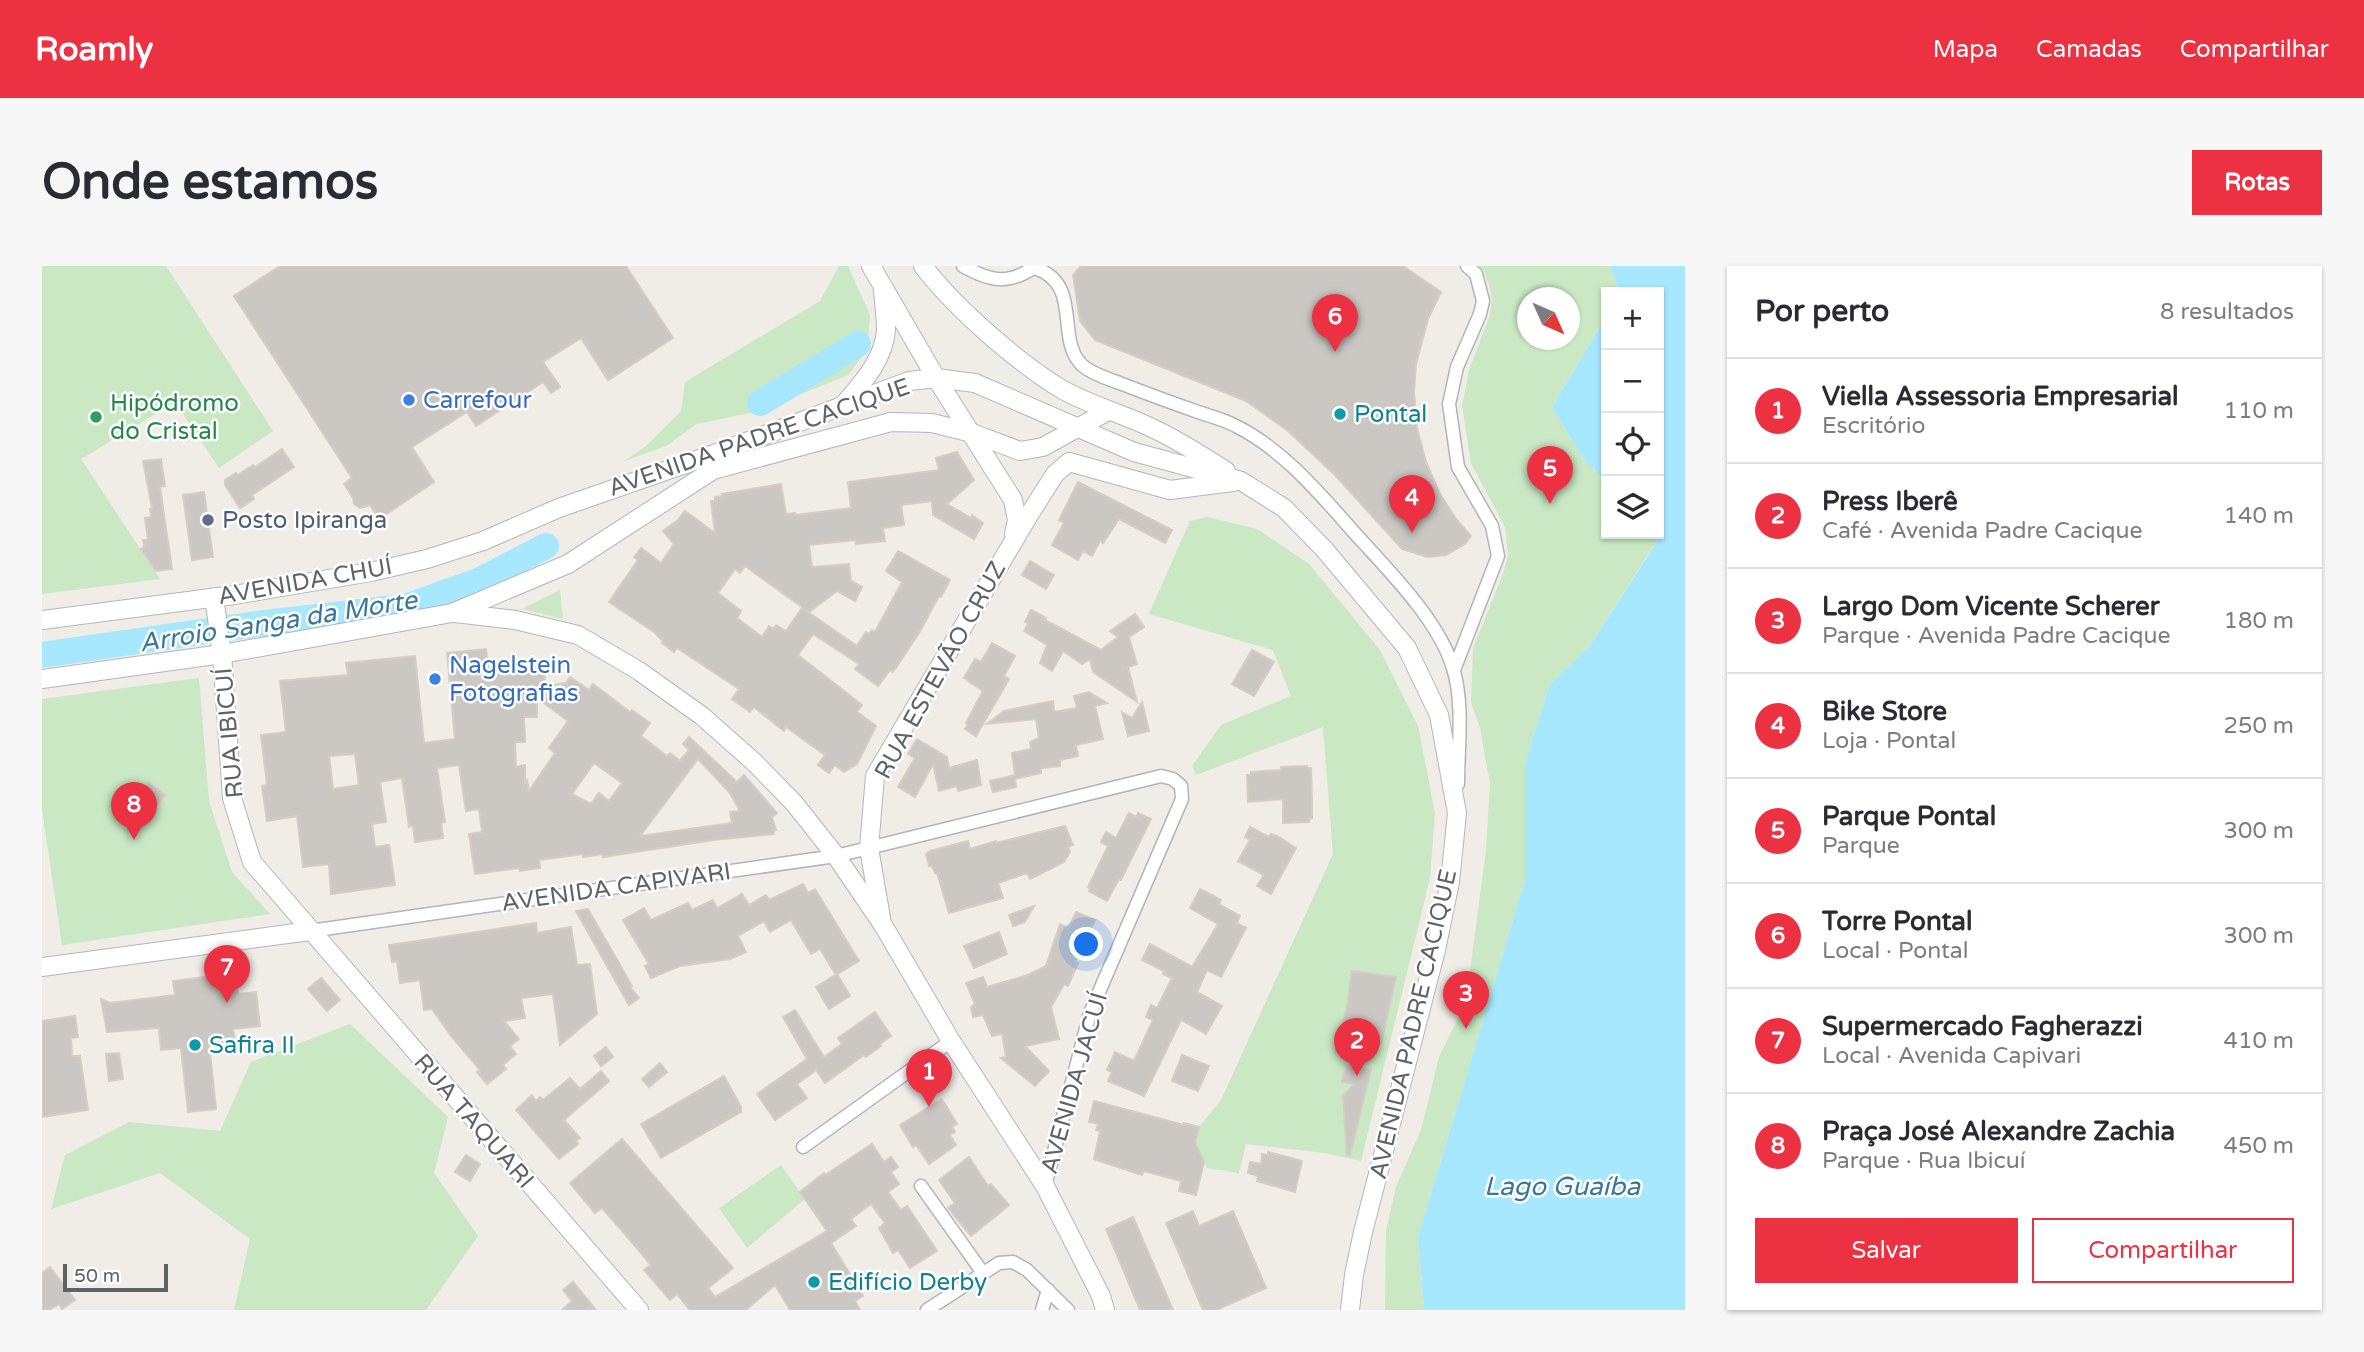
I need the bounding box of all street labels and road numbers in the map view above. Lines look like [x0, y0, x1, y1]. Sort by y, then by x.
street label: AVENIDA PADRE CACIQUE [605, 372, 914, 503]
street label: AVENIDA CHUÍ [215, 551, 395, 611]
street label: RUA ESTEVÃO CRUZ [869, 556, 1012, 784]
street label: RUA IBICUÍ [208, 666, 250, 800]
street label: AVENIDA CAPIVARI [499, 857, 733, 918]
street label: AVENIDA PADRE CACIQUE [1364, 866, 1463, 1182]
street label: AVENIDA JACUÍ [1034, 989, 1114, 1177]
street label: RUA TAQUARI [407, 1048, 540, 1194]

